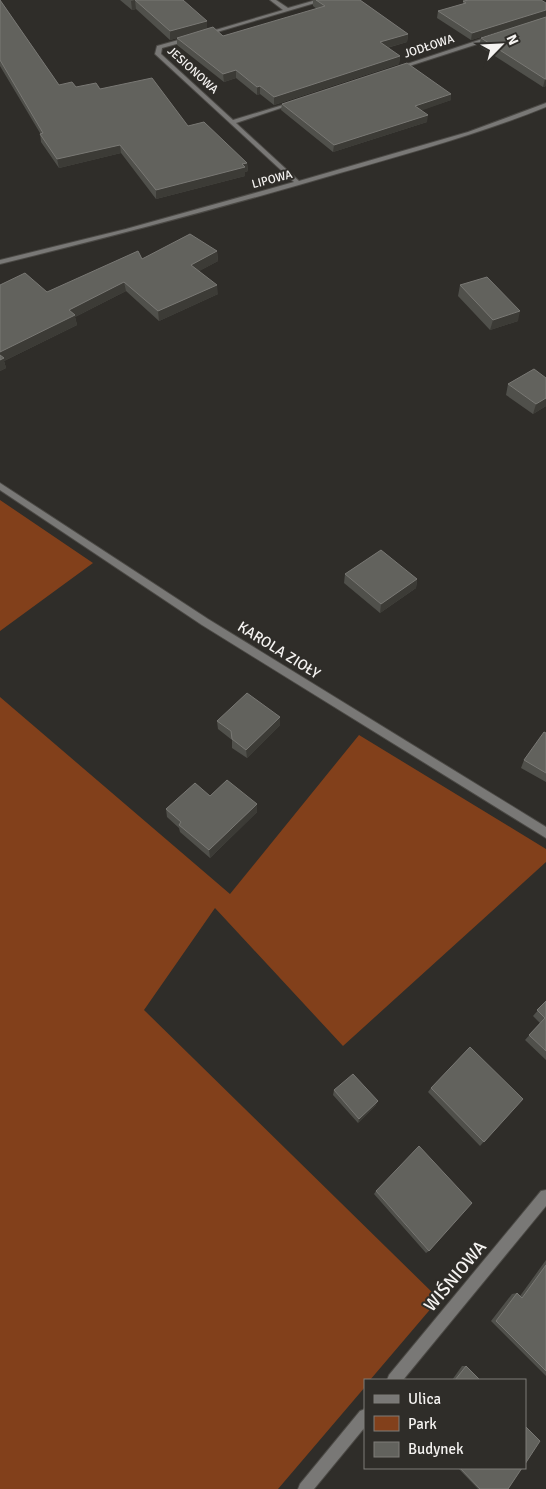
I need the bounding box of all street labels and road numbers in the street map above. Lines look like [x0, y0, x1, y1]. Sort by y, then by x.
street label: JODŁOWA [402, 31, 457, 62]
street label: JESIONOWA [164, 44, 222, 98]
street label: LIPOWA [250, 167, 295, 192]
street label: KAROLA ZIOŁY [234, 617, 324, 683]
street label: WIŚNIOWA [419, 1236, 491, 1316]

